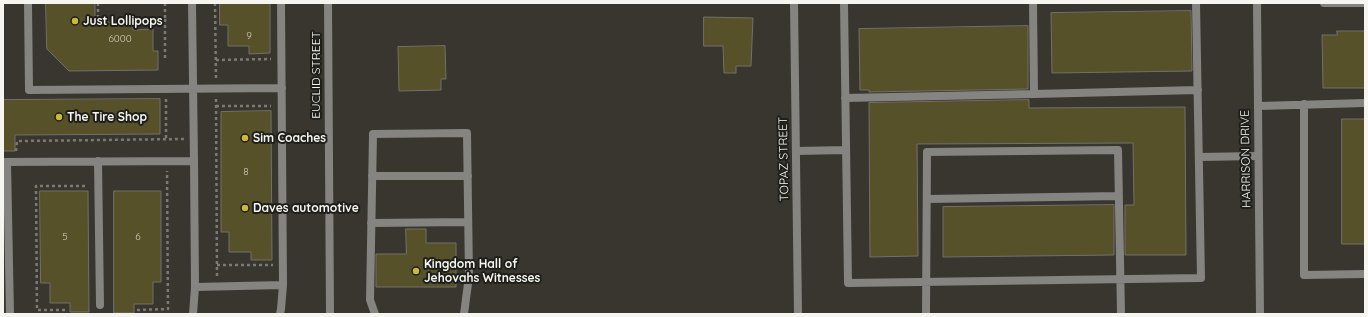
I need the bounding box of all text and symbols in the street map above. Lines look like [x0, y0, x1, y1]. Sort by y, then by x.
place label: Just Lollipops [83, 14, 163, 28]
marker: Just Lollipops [70, 16, 80, 26]
house number: 9 [246, 30, 252, 42]
street label: EUCLID STREET [309, 31, 323, 119]
house number: 6000 [108, 33, 132, 45]
place label: The Tire Shop [67, 110, 147, 124]
street label: HARRISON DRIVE [1238, 110, 1254, 208]
marker: The Tire Shop [54, 112, 64, 122]
street label: TOPAZ STREET [776, 117, 792, 201]
place label: Sim Coaches [253, 131, 326, 145]
marker: Sim Coaches [240, 133, 250, 143]
house number: 8 [243, 166, 249, 178]
place label: Daves automotive [253, 201, 359, 215]
marker: Daves automotive [240, 203, 250, 213]
house number: 5 [62, 231, 68, 243]
house number: 6 [135, 231, 141, 243]
place label: Kingdom Hall of Jehovahs Witnesses [424, 257, 540, 285]
marker: Kingdom Hall of Jehovahs Witnesses [411, 266, 421, 276]

